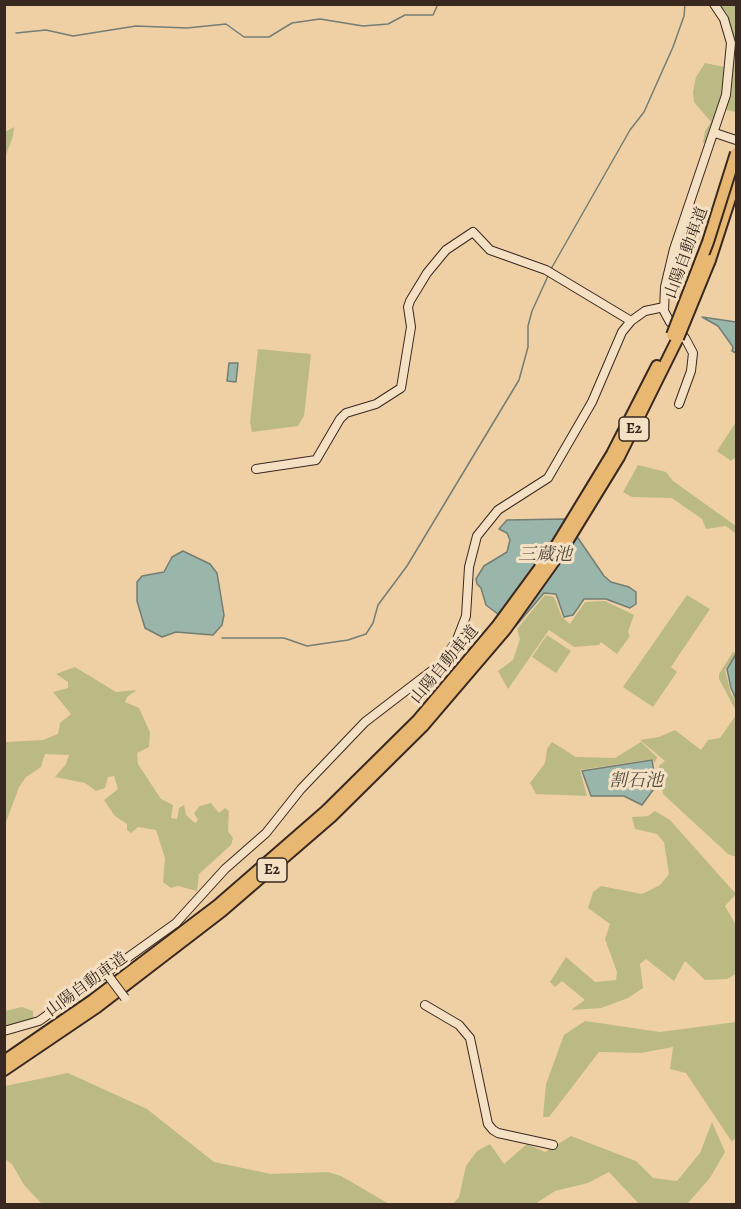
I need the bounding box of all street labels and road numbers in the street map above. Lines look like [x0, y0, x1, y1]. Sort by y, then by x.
street label: 山陽自動車道 [662, 205, 712, 301]
road number: E2 [619, 417, 649, 441]
street label: 山陽自動車道 [407, 622, 483, 708]
road number: E2 [257, 858, 287, 882]
street label: 山陽自動車道 [43, 949, 131, 1021]

